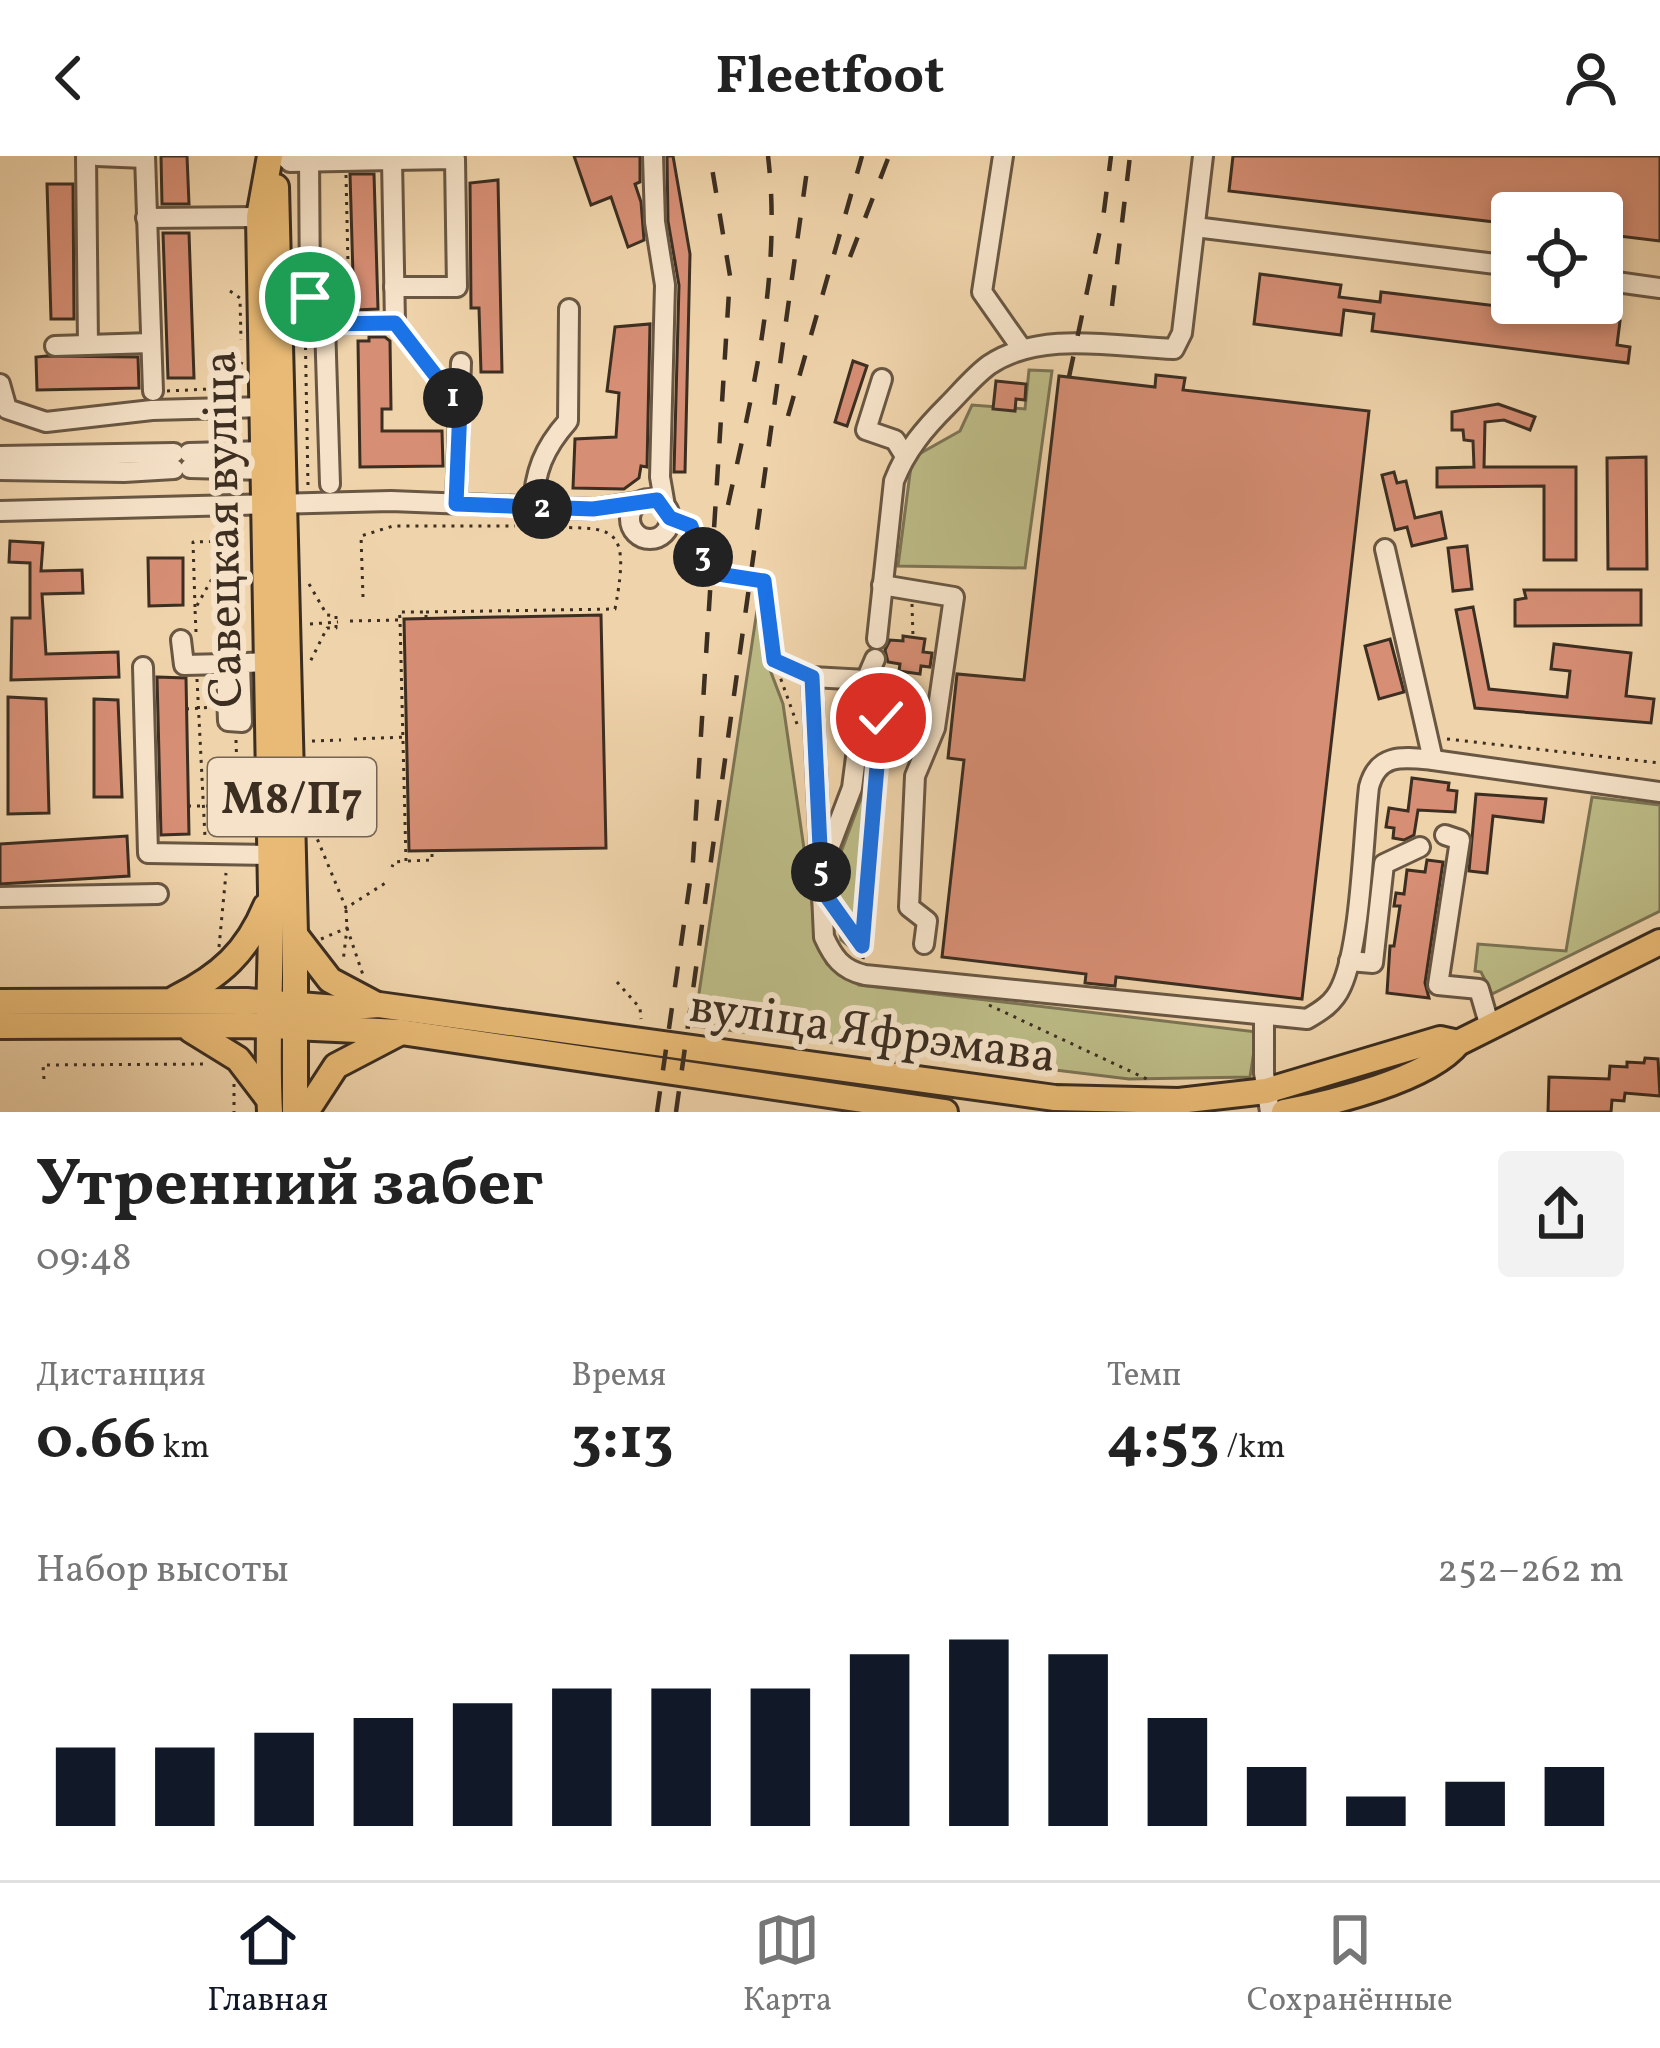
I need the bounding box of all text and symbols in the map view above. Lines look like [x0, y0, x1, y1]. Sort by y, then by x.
text: Fleetfoot [715, 41, 945, 116]
icon: back [36, 45, 102, 111]
icon: person [1558, 45, 1624, 111]
map controls [1491, 192, 1623, 324]
button: locate [1491, 192, 1623, 324]
pin [259, 246, 361, 348]
icon: arrive [277, 264, 343, 330]
street label: Савецкая вуліца [189, 350, 262, 708]
pin: 1 [423, 368, 483, 428]
text: 1 [446, 375, 460, 421]
pin: 2 [512, 479, 572, 539]
text: 2 [533, 486, 551, 532]
pin: 3 [673, 527, 733, 587]
text: 3 [695, 534, 711, 580]
pin [830, 667, 932, 769]
icon: check [848, 685, 914, 751]
road number: М8/П7 [208, 758, 376, 836]
pin: 5 [791, 842, 851, 902]
text: 5 [813, 849, 829, 895]
street label: вуліца Яфрэмава [685, 975, 1060, 1092]
text: Утренний забег [36, 1141, 543, 1233]
button: share [1498, 1151, 1624, 1277]
text: 09:48 [36, 1232, 132, 1286]
text: Дистанция [36, 1354, 206, 1400]
text: Время [571, 1354, 666, 1400]
text: Темп [1107, 1354, 1181, 1400]
text: 0.66 [36, 1400, 156, 1483]
text: 3:13 [571, 1400, 674, 1483]
text: 4:53 [1107, 1400, 1220, 1483]
text: km [156, 1426, 210, 1472]
text: /km [1220, 1426, 1285, 1472]
text: Набор высоты [36, 1544, 289, 1598]
text: 252–262 m [1437, 1544, 1624, 1598]
tab: Главная [207, 1907, 328, 2025]
tab: Карта [743, 1907, 832, 2025]
tab: Сохранённые [1247, 1907, 1453, 2025]

